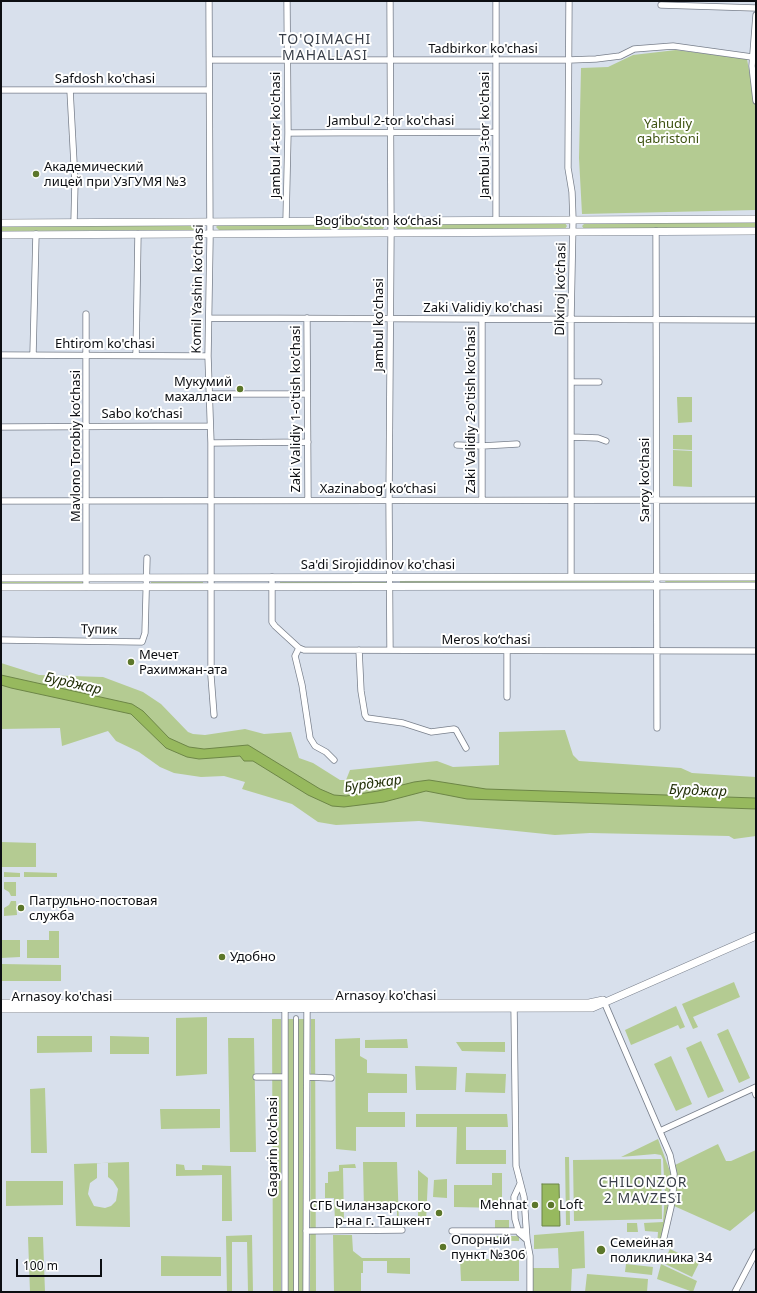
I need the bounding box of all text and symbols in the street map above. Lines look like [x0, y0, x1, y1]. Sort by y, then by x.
district label: TO'QIMACHI MAHALLASI [279, 32, 371, 64]
street label: Tadbirkor ko'chasi [428, 41, 538, 57]
street label: Safdosh ko'chasi [55, 71, 155, 87]
street label: Jambul 4-tor ko'chasi [268, 72, 284, 198]
street label: Jambul 3-tor ko'chasi [477, 72, 493, 198]
street label: Jambul 2-tor ko'chasi [328, 113, 454, 129]
park label: Yahudiy qabristoni [637, 116, 699, 147]
place label: Академический лицей при УзГУМЯ №3 [44, 159, 186, 190]
marker: Академический лицей при УзГУМЯ №3 [31, 169, 41, 179]
street label: Bogʻiboʻston koʻchasi [315, 213, 441, 229]
street label: Komil Yashin koʻchasi [189, 224, 207, 354]
street label: Dilxiroj ko‘chasi [552, 242, 570, 336]
street label: Jambul ko'chasi [371, 278, 387, 372]
street label: Zaki Validiy ko'chasi [423, 300, 543, 316]
street label: Zaki Validiy 1-o'tish ko'chasi [288, 325, 304, 493]
street label: Zaki Validiy 2-o'tish ko'chasi [463, 326, 479, 494]
street label: Ehtirom ko'chasi [55, 336, 155, 352]
street label: Mavlono Torobiy ko‘chasi [68, 370, 84, 522]
place label: Мукумий махалласи [164, 374, 232, 405]
marker: Мукумий махалласи [235, 384, 245, 394]
street label: Sabo ko‘chasi [101, 406, 183, 422]
street label: Saroy ko‘chasi [637, 438, 653, 522]
street label: Xazinabog‘ ko‘chasi [320, 481, 436, 497]
street label: Sa'di Sirojiddinov ko'chasi [301, 557, 455, 573]
street label: Тупик [81, 622, 117, 638]
street label: Meros ko‘chasi [441, 632, 531, 648]
place label: Мечет Рахимжан-ата [139, 647, 228, 678]
marker: Мечет Рахимжан-ата [126, 657, 136, 667]
water label: Бурджар [43, 669, 103, 699]
water label: Бурджар [343, 772, 403, 796]
water label: Бурджар [669, 782, 727, 800]
place label: Патрульно-постовая служба [29, 893, 157, 924]
marker: Патрульно-постовая служба [16, 903, 26, 913]
place label: Удобно [230, 949, 276, 965]
marker: Удобно [217, 952, 227, 962]
street label: Arnasoy ko'chasi [336, 988, 436, 1004]
street label: Arnasoy ko'chasi [12, 989, 112, 1005]
street label: Gagarin ko'chasi [265, 1097, 281, 1197]
district label: CHILONZOR 2 MAVZESI [598, 1175, 688, 1208]
place label: Mehnat [480, 1197, 527, 1213]
place label: Loft [559, 1197, 583, 1213]
place label: СГБ Чиланзарского р-на г. Ташкент [310, 1198, 431, 1229]
marker: Mehnat [530, 1200, 540, 1210]
marker: Loft [546, 1200, 556, 1210]
marker: СГБ Чиланзарского р-на г. Ташкент [434, 1208, 444, 1218]
place label: Опорный пункт №306 [451, 1232, 525, 1263]
place label: Семейная поликлиника 34 [610, 1235, 712, 1266]
marker: Опорный пункт №306 [438, 1242, 448, 1252]
marker: Семейная поликлиника 34 [595, 1244, 607, 1256]
scale bar [18, 1251, 104, 1277]
text: 100 m [23, 1257, 58, 1274]

